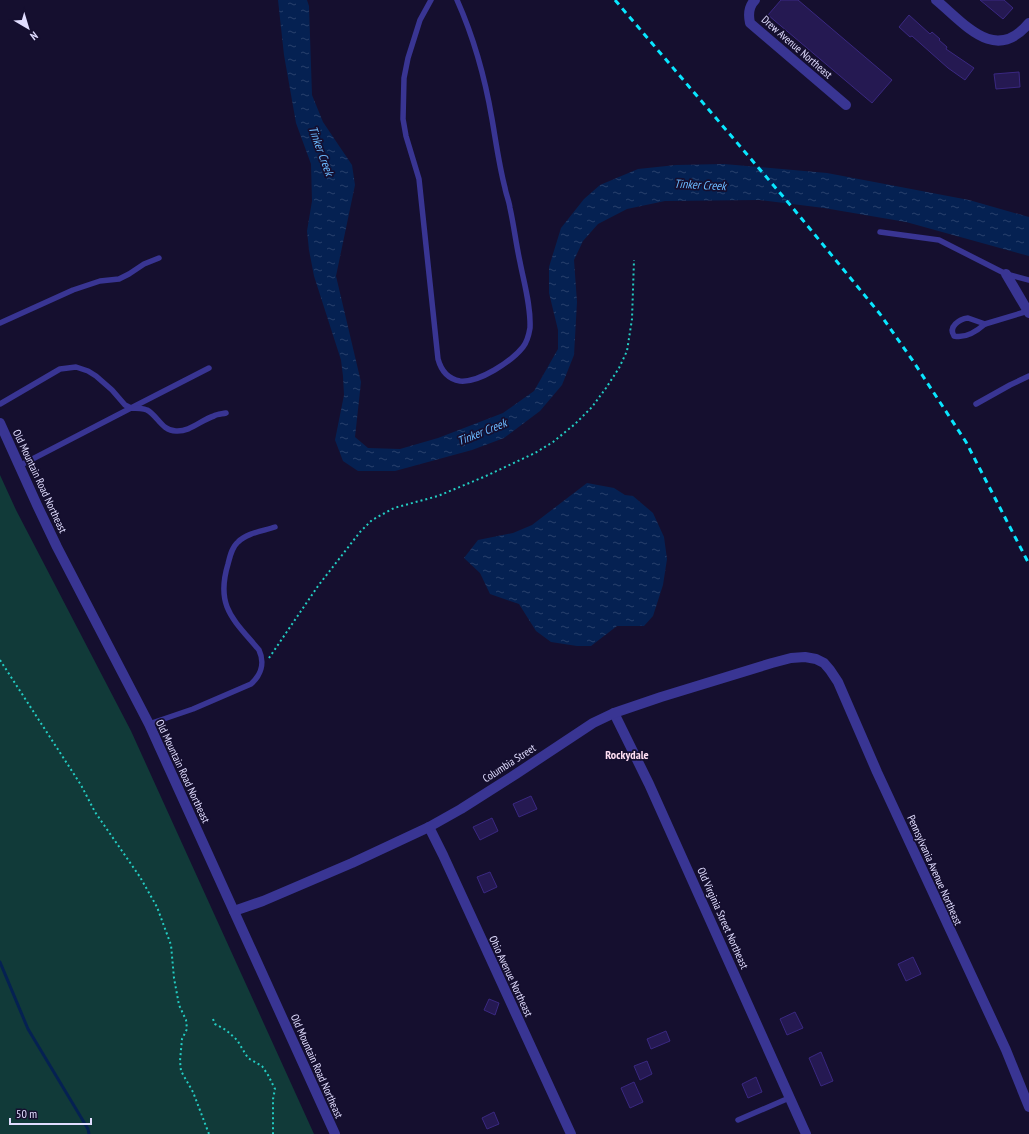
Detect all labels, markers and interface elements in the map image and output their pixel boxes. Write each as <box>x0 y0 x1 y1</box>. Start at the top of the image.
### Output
north arrow <box>8 8 48 48</box>
street label: Drew Avenue Northeast <box>759 12 835 82</box>
text: N <box>27 29 41 43</box>
water label: Tinker Creek <box>306 124 338 179</box>
water label: Tinker Creek <box>674 176 728 193</box>
water label: Tinker Creek <box>455 414 510 448</box>
street label: Old Mountain Road Northeast <box>10 427 70 535</box>
street label: Old Mountain Road Northeast <box>153 717 213 825</box>
street label: Columbia Street <box>480 741 538 785</box>
district label: Rockydale <box>605 747 649 762</box>
street label: Pennsylvania Avenue Northeast <box>904 813 966 927</box>
street label: Old Virginia Street Northeast <box>694 865 752 971</box>
street label: Ohio Avenue Northeast <box>486 933 536 1019</box>
street label: Old Mountain Road Northeast <box>288 1012 346 1120</box>
scale bar <box>10 1100 91 1126</box>
text: 50 m <box>16 1106 37 1121</box>

